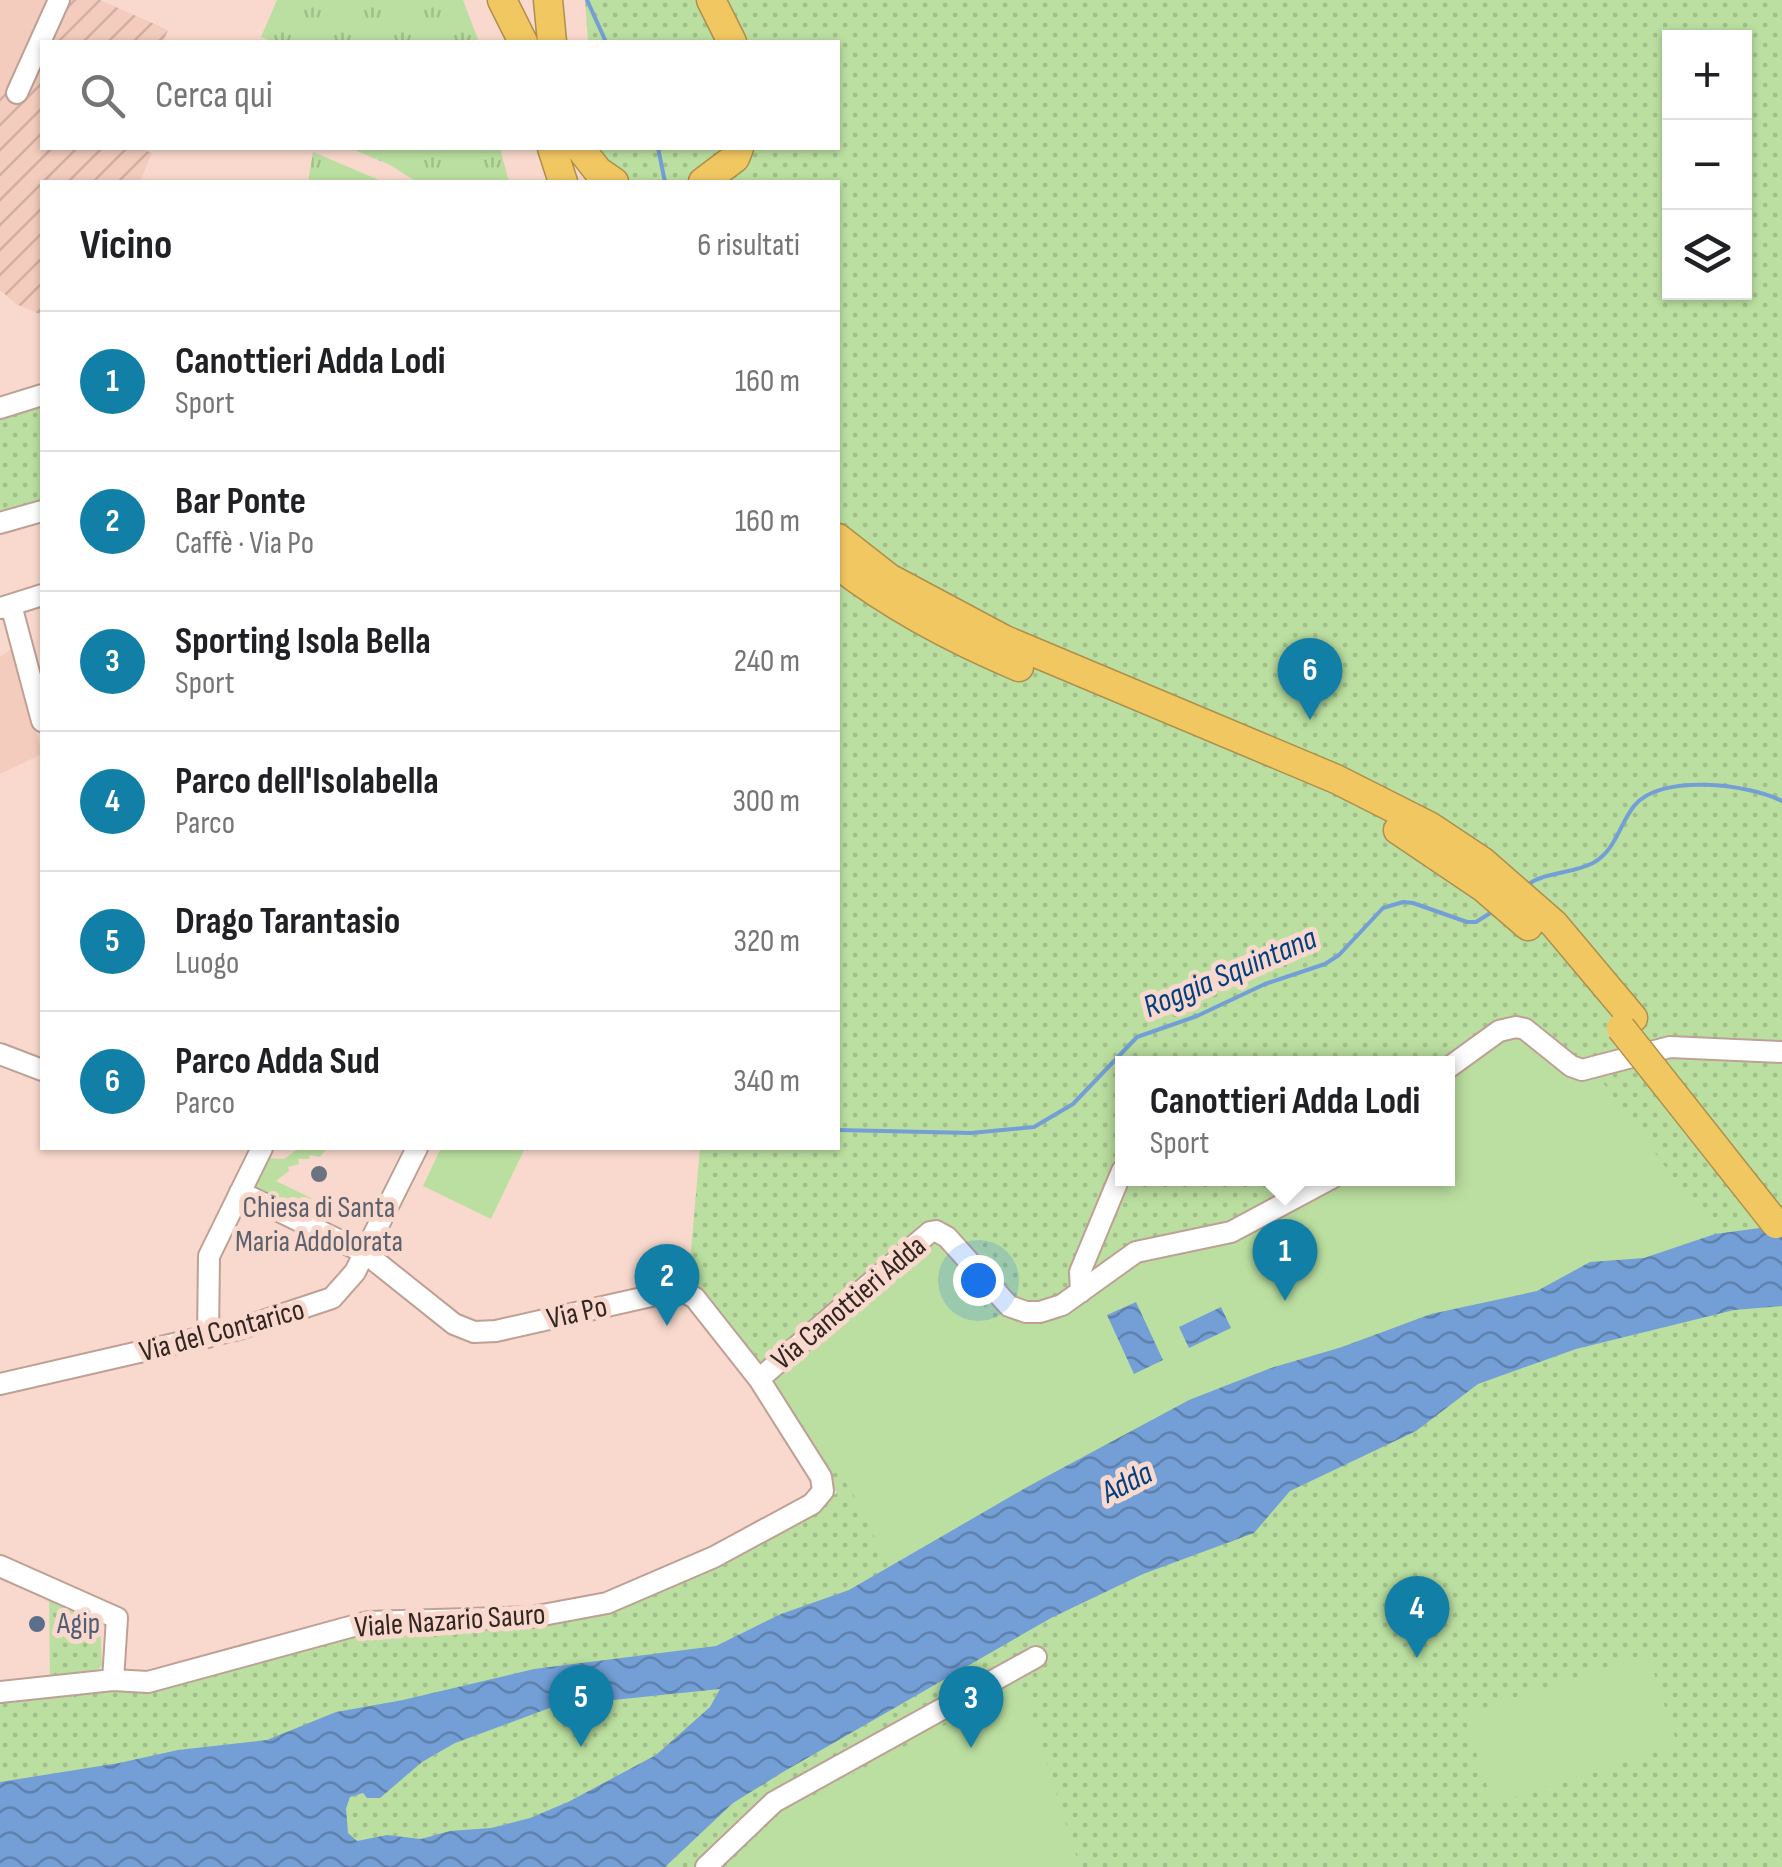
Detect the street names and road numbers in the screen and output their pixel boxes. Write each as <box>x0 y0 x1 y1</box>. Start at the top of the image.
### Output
street label: Via Canottieri Adda <box>765 1228 933 1378</box>
street label: Via Po <box>543 1289 611 1337</box>
street label: Via del Contarico <box>136 1292 308 1370</box>
street label: Viale Nazario Sauro <box>353 1596 547 1646</box>

